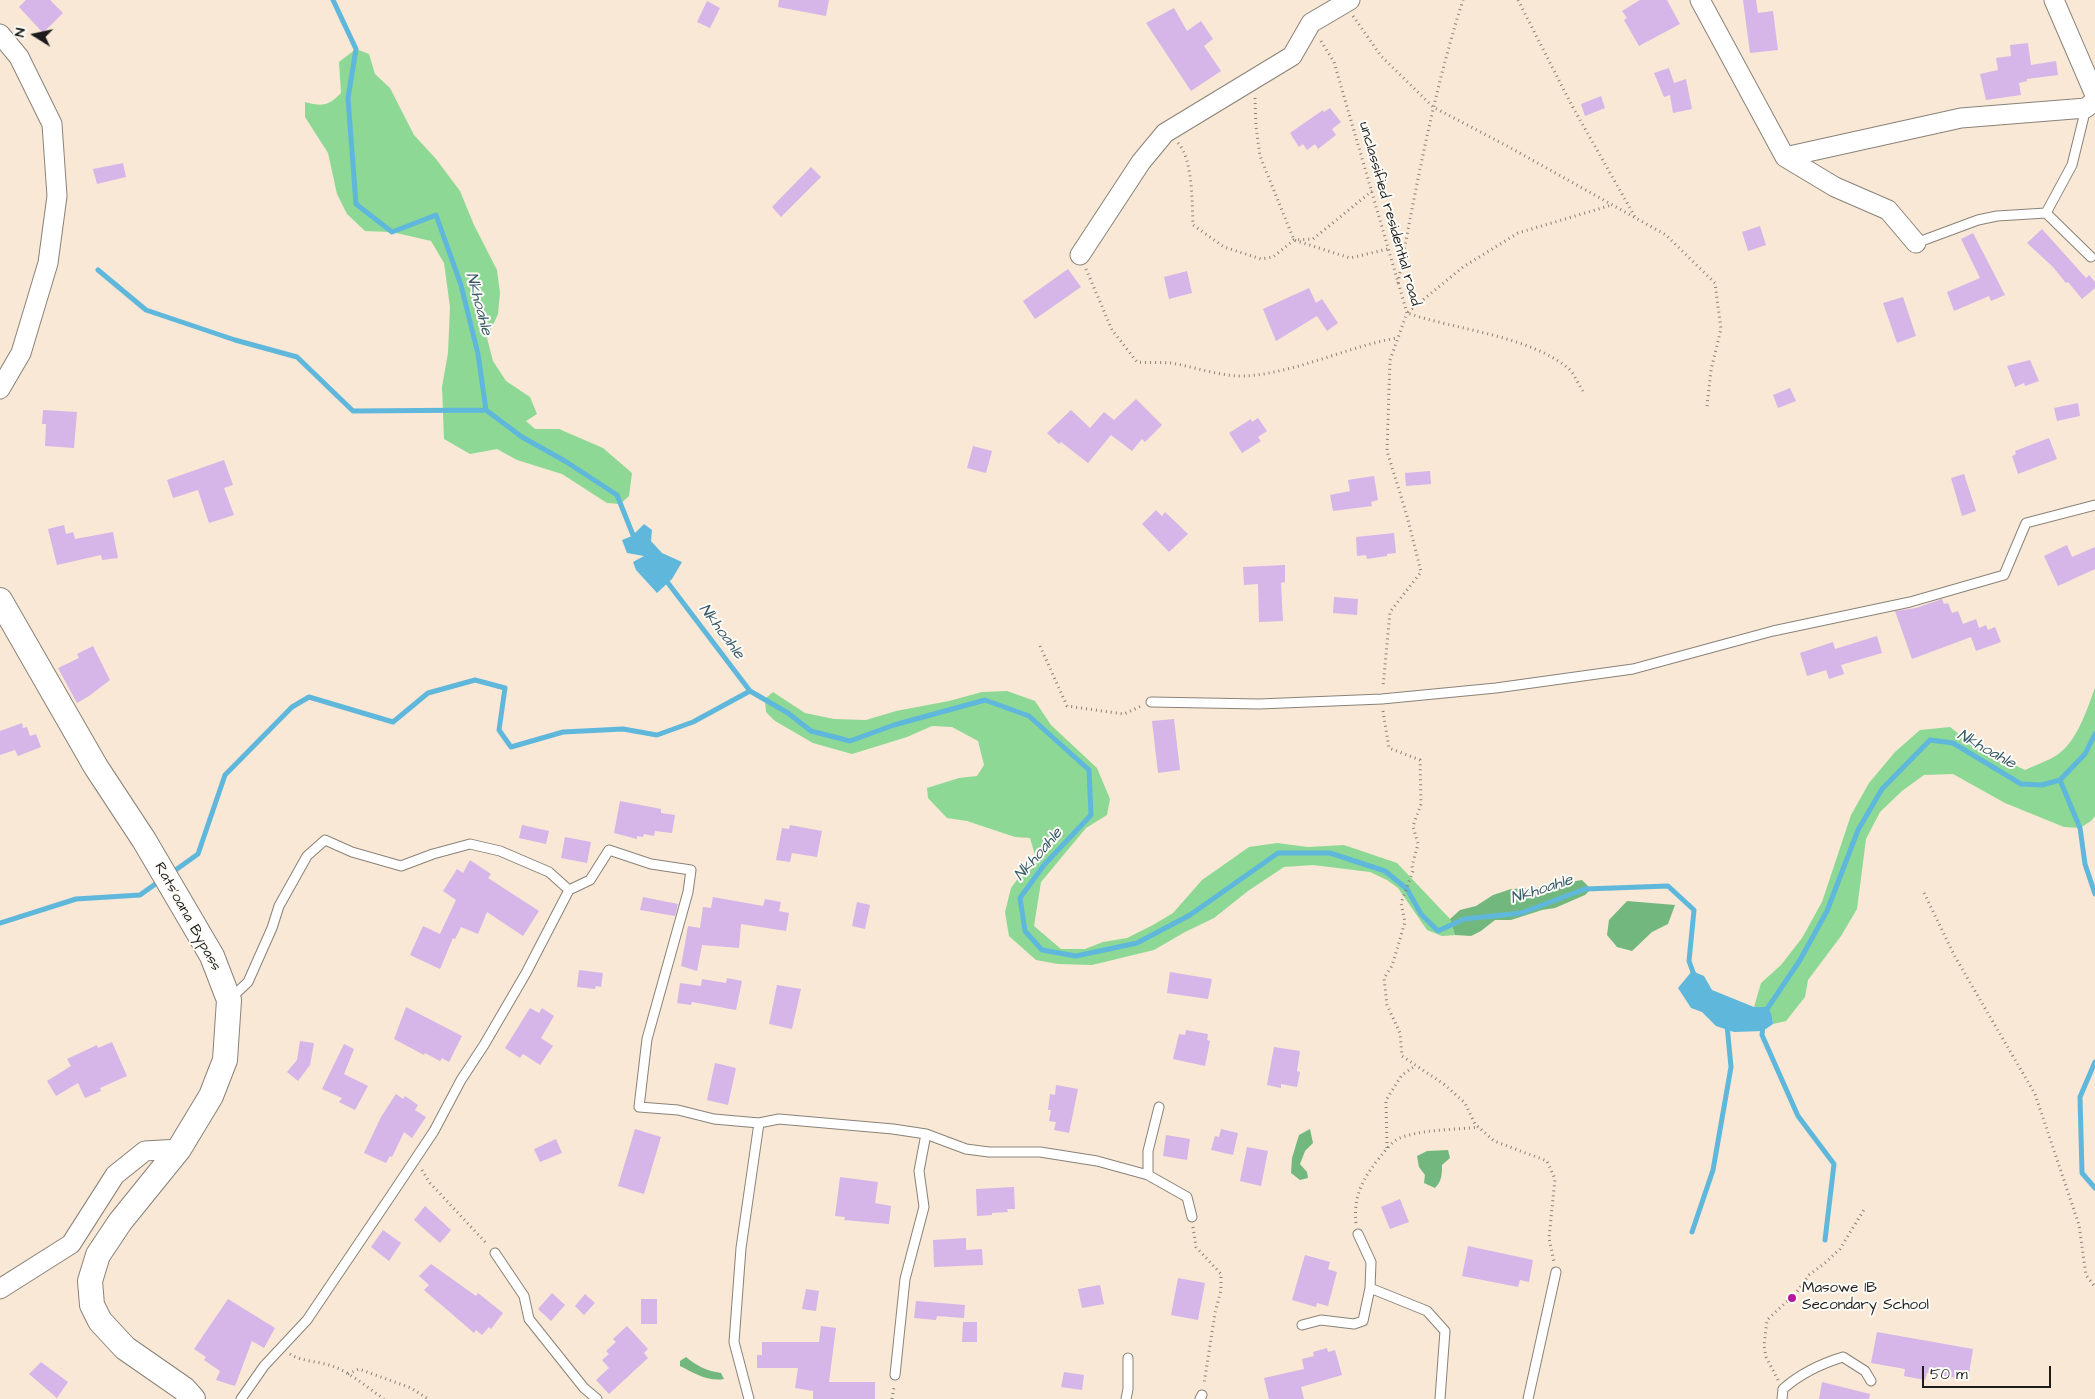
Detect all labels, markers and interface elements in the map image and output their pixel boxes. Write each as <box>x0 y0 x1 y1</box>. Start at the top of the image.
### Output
north arrow <box>10 10 60 60</box>
text: N <box>10 26 31 38</box>
street label: unclassified residential road <box>1354 120 1424 308</box>
water label: Nkhoahle <box>460 271 496 337</box>
water label: Nkhoahle <box>694 601 748 663</box>
water label: Nkhoahle <box>1953 726 2019 774</box>
water label: Nkhoahle <box>1011 825 1067 885</box>
street label: Rats'oana Bypass <box>150 860 224 974</box>
water label: Nkhoahle <box>1509 871 1575 909</box>
place label: Masowe 1B Secondary School <box>1802 1280 1929 1315</box>
marker: Masowe 1B Secondary School <box>1786 1292 1798 1304</box>
scale bar <box>1925 1356 2054 1388</box>
text: 50 m <box>1930 1364 1968 1385</box>

